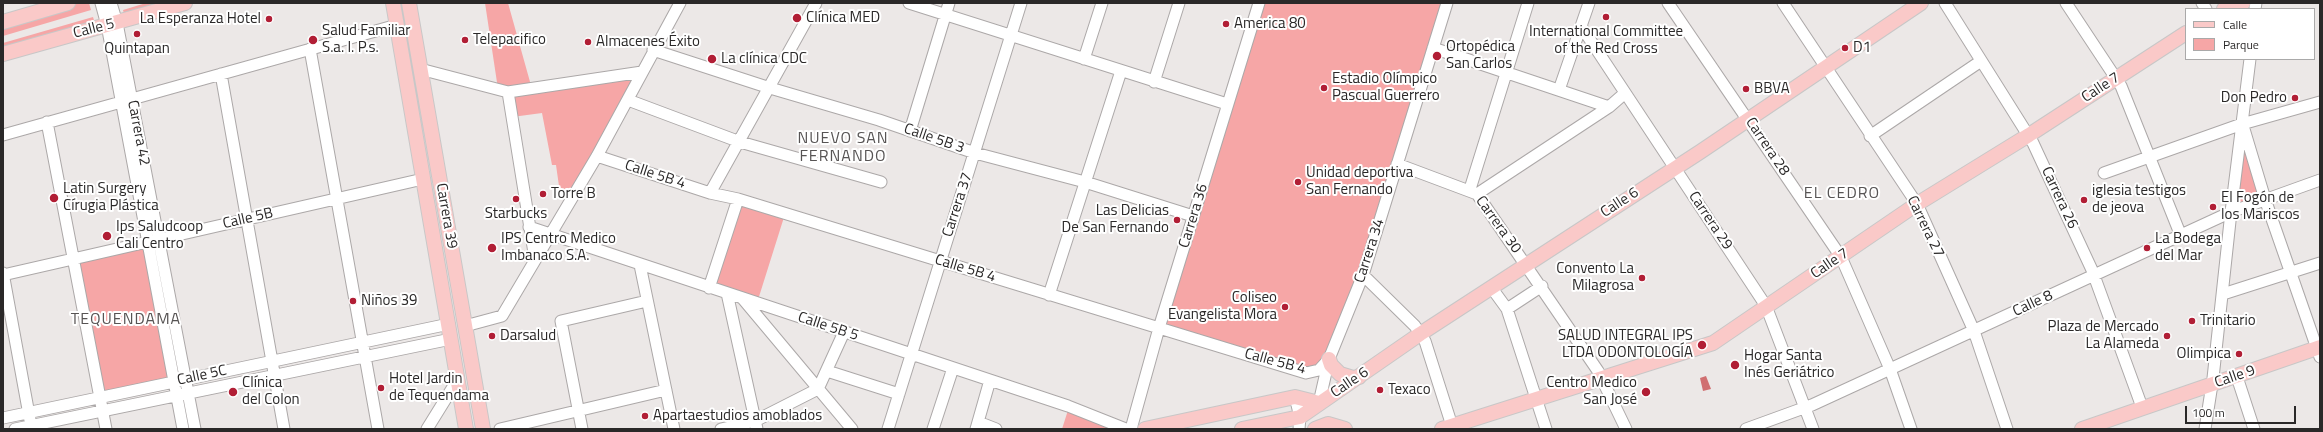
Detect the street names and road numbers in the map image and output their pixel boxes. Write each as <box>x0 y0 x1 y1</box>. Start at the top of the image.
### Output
street label: Calle 5 <box>72 15 116 43</box>
street label: Calle 7 <box>2079 69 2123 107</box>
street label: Carrera 42 <box>123 99 153 167</box>
street label: Carrera 28 <box>1741 114 1793 180</box>
street label: Calle 5B 3 <box>901 120 967 158</box>
street label: Calle 5B 4 <box>622 157 688 193</box>
street label: Carrera 26 <box>2037 164 2081 232</box>
street label: Carrera 37 <box>939 171 977 239</box>
street label: Carrera 39 <box>431 182 461 250</box>
street label: Carrera 36 <box>1176 182 1212 250</box>
street label: Calle 6 <box>1598 184 1642 222</box>
street label: Carrera 29 <box>1684 188 1736 254</box>
street label: Carrera 30 <box>1471 193 1525 257</box>
street label: Carrera 27 <box>1902 193 1948 261</box>
street label: Calle 5B <box>221 204 275 234</box>
street label: Carrera 34 <box>1351 217 1389 285</box>
street label: Calle 7 <box>1808 245 1852 283</box>
street label: Calle 5B 4 <box>932 251 998 287</box>
street label: Calle 8 <box>2010 287 2056 321</box>
street label: Calle 5B 5 <box>795 309 861 345</box>
street label: Calle 5B 4 <box>1242 345 1308 379</box>
street label: Calle 5C <box>176 362 228 390</box>
street label: Calle 9 <box>2212 362 2258 392</box>
street label: Calle 6 <box>1328 364 1372 402</box>

